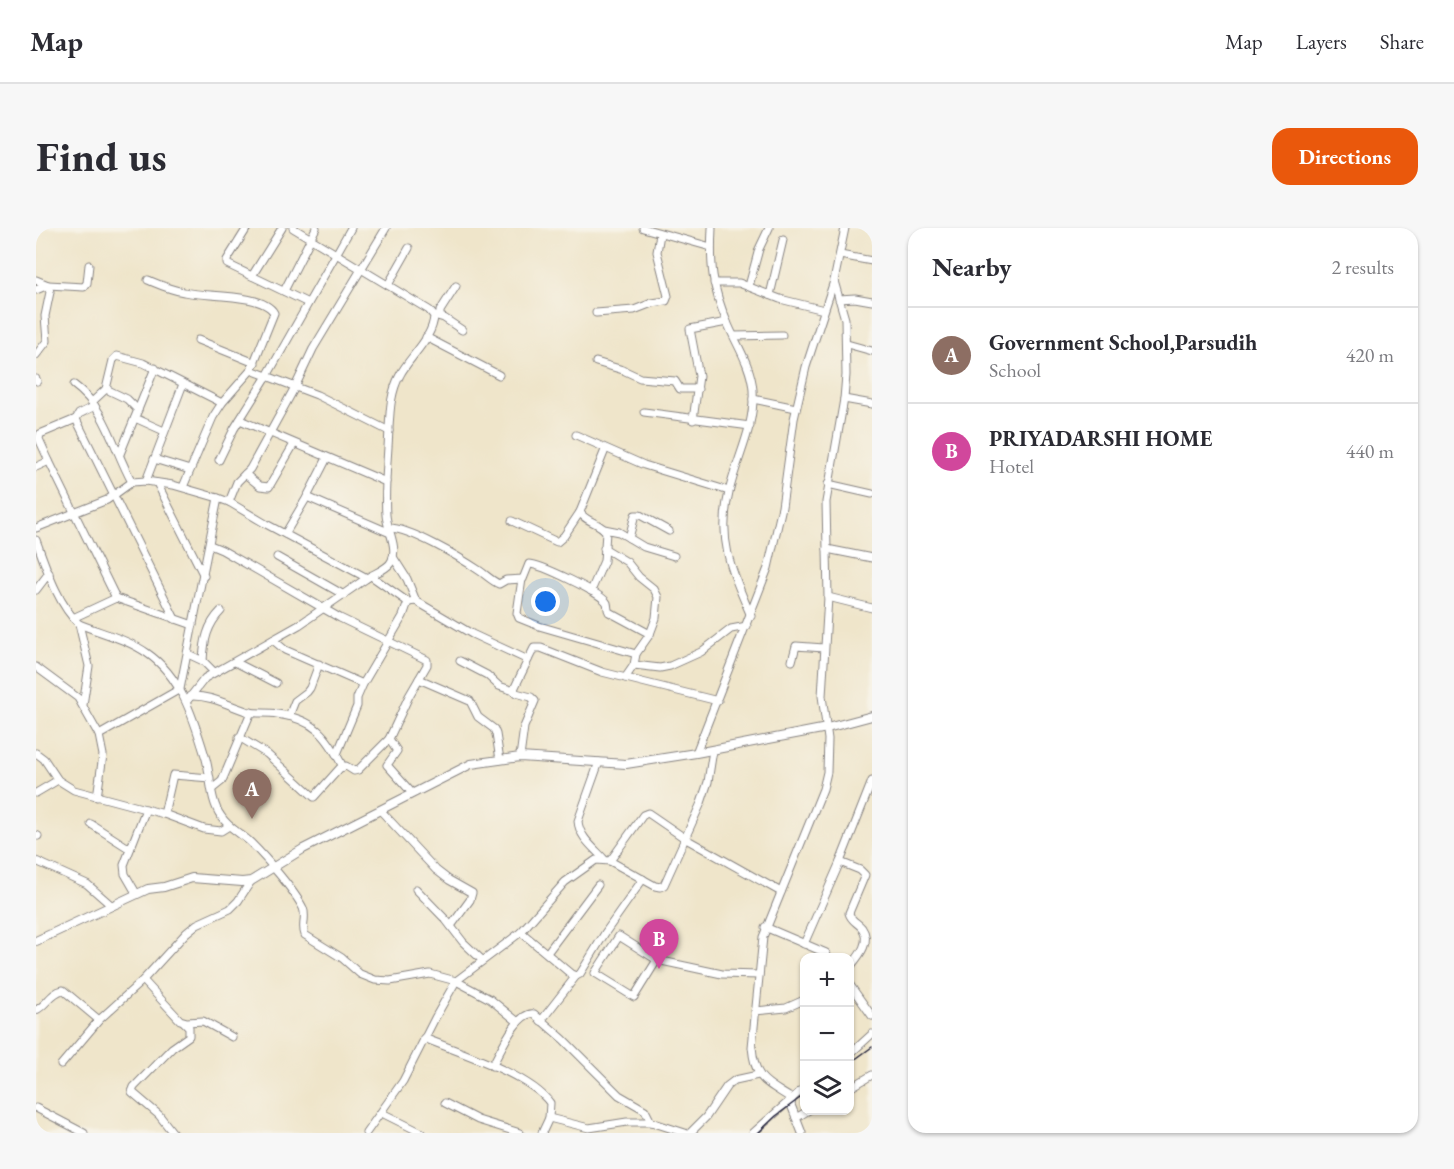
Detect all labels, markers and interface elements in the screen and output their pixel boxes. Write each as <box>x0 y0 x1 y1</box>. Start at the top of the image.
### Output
text: Map <box>30 23 83 59</box>
text: Map <box>1225 28 1263 55</box>
text: Layers <box>1296 28 1347 55</box>
text: Share <box>1380 28 1424 55</box>
button: Directions <box>1272 128 1418 185</box>
text: Find us <box>36 129 167 184</box>
text: Nearby <box>932 250 1012 284</box>
text: 2 results <box>1331 254 1394 280</box>
text: Government School,Parsudih <box>989 328 1257 357</box>
text: A <box>944 342 959 368</box>
text: 420 m <box>1346 342 1394 368</box>
text: School <box>989 357 1041 383</box>
text: PRIYADARSHI HOME <box>989 424 1212 453</box>
text: B <box>945 438 958 464</box>
text: 440 m <box>1346 438 1394 464</box>
text: Hotel <box>989 453 1034 479</box>
your location <box>531 587 560 616</box>
pin: A <box>232 770 272 819</box>
pin: B <box>640 920 678 969</box>
map controls <box>800 953 854 1115</box>
button: + <box>800 953 854 1007</box>
button: − <box>800 1007 854 1061</box>
button: layers <box>800 1061 854 1115</box>

